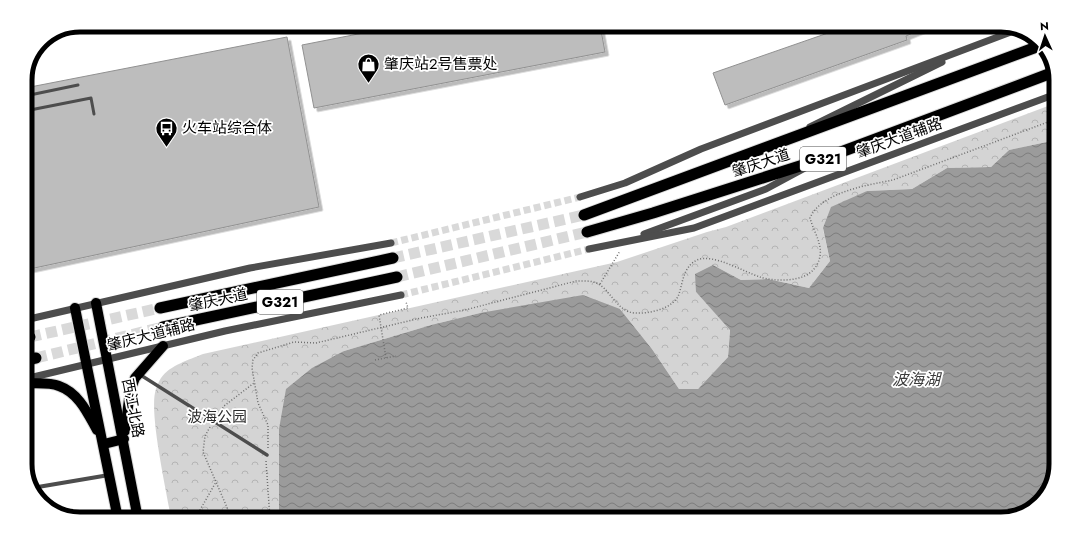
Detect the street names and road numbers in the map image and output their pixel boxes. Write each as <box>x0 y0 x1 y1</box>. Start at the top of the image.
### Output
street label: 肇庆大道辅路 <box>853 112 945 164</box>
street label: 肇庆大道 <box>729 143 793 183</box>
road number: G321 <box>800 147 846 171</box>
street label: 肇庆大道 <box>186 283 250 317</box>
road number: G321 <box>257 290 303 314</box>
street label: 肇庆大道辅路 <box>105 313 197 357</box>
street label: 西江北路 <box>116 376 150 440</box>

